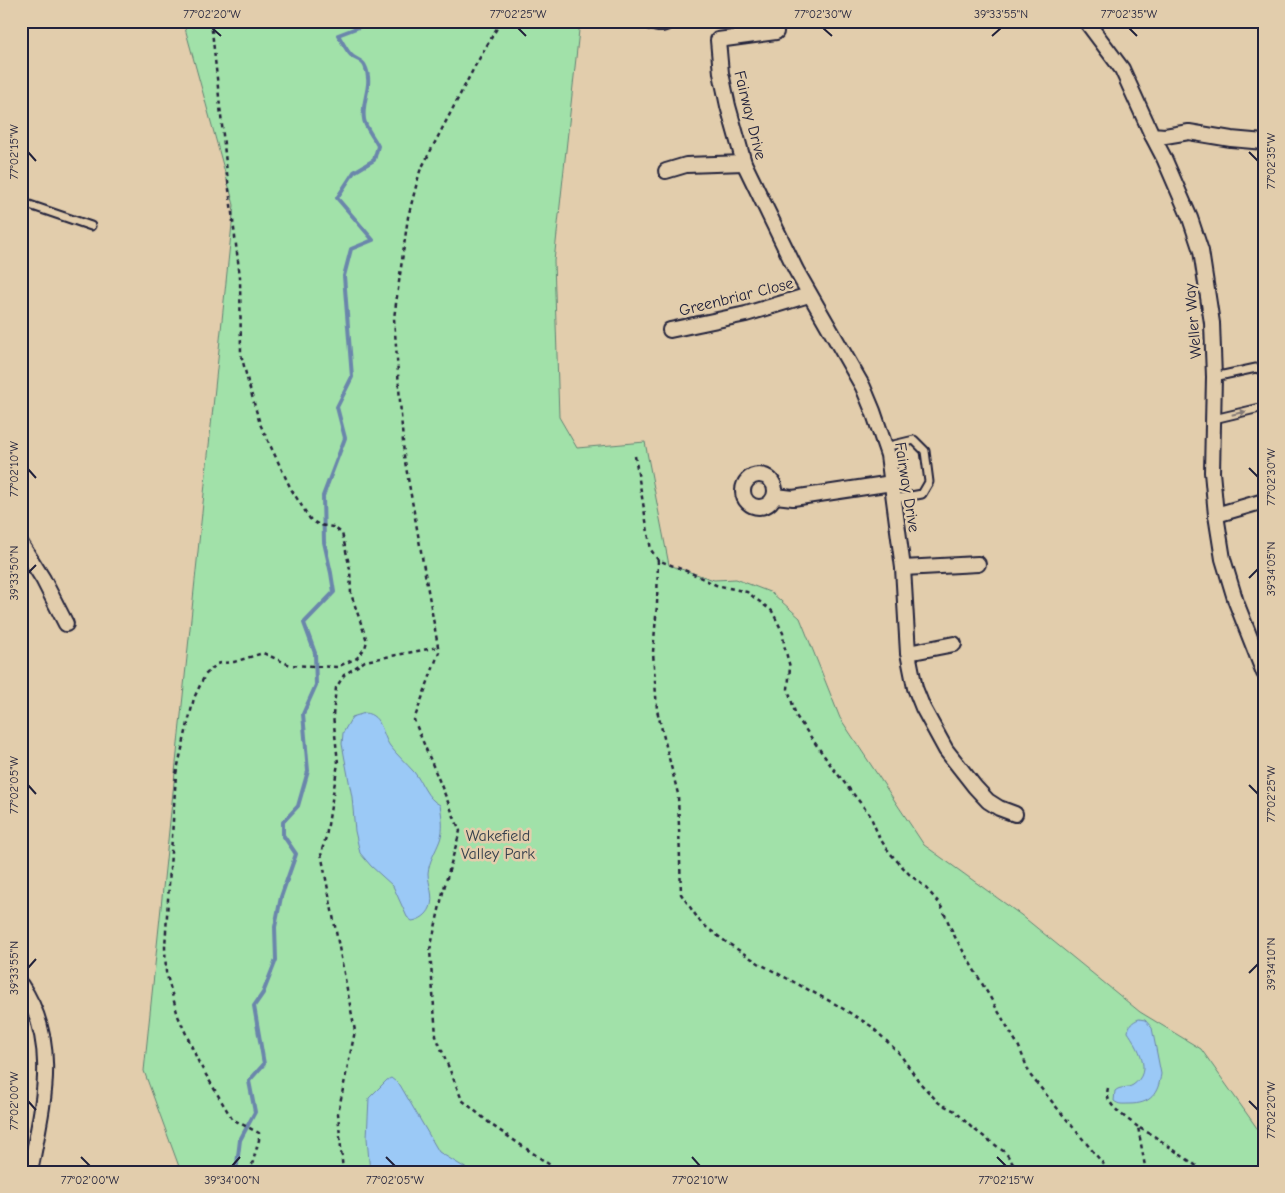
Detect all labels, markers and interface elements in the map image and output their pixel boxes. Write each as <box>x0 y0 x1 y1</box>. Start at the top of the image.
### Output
text: 77°02'20"W <box>183 7 241 21</box>
text: 77°02'25"W <box>490 7 547 21</box>
text: 77°02'30"W <box>794 7 852 21</box>
text: 39°33'55"N <box>974 7 1028 21</box>
text: 77°02'35"W <box>1101 7 1158 21</box>
street label: Fairway Drive <box>730 69 770 162</box>
text: 77°02'15"W <box>7 124 21 180</box>
text: 77°02'35"W <box>1264 132 1278 189</box>
street label: Greenbriar Close <box>677 274 795 320</box>
street label: Weller Way <box>1181 282 1205 359</box>
one-way arrow <box>1231 409 1246 417</box>
text: 77°02'10"W <box>7 440 21 497</box>
street label: Fairway Drive <box>891 441 923 534</box>
text: 77°02'30"W <box>1264 448 1278 506</box>
text: 39°34'05"N <box>1264 542 1278 596</box>
text: 39°33'50"N <box>7 546 21 600</box>
text: 77°02'05"W <box>7 756 21 814</box>
text: 77°02'25"W <box>1264 765 1278 822</box>
park label: Wakefield Valley Park <box>461 827 535 863</box>
text: 39°34'10"N <box>1264 938 1278 990</box>
text: 39°33'55"N <box>7 941 21 995</box>
text: 77°02'00"W <box>7 1071 21 1130</box>
text: 77°02'20"W <box>1264 1081 1278 1139</box>
text: 77°02'00"W <box>61 1173 120 1187</box>
text: 39°34'00"N <box>204 1173 260 1187</box>
text: 77°02'05"W <box>366 1173 424 1187</box>
text: 77°02'10"W <box>672 1173 729 1187</box>
text: 77°02'15"W <box>978 1173 1034 1187</box>

